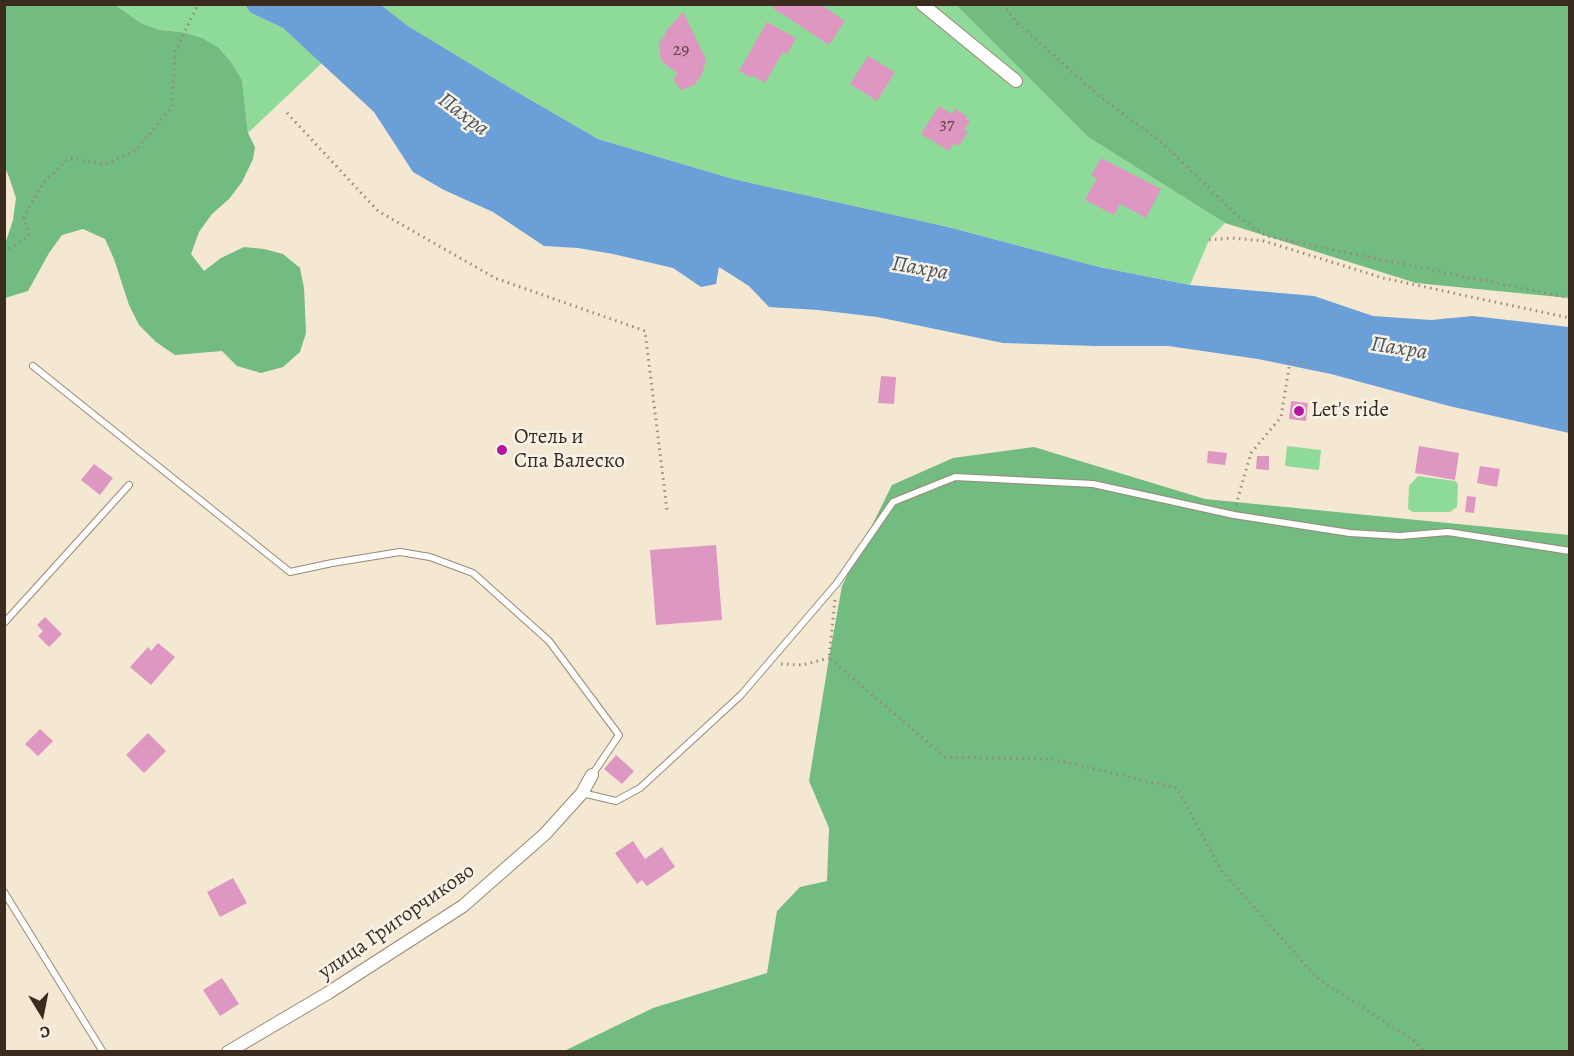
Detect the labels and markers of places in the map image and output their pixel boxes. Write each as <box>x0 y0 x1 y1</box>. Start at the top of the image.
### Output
place label: Let's ride <box>1311 398 1389 424</box>
marker: Let's ride <box>1292 404 1306 418</box>
place label: Отель и Спа Валеско <box>514 425 625 475</box>
marker: Отель и Спа Валеско <box>495 443 509 457</box>

